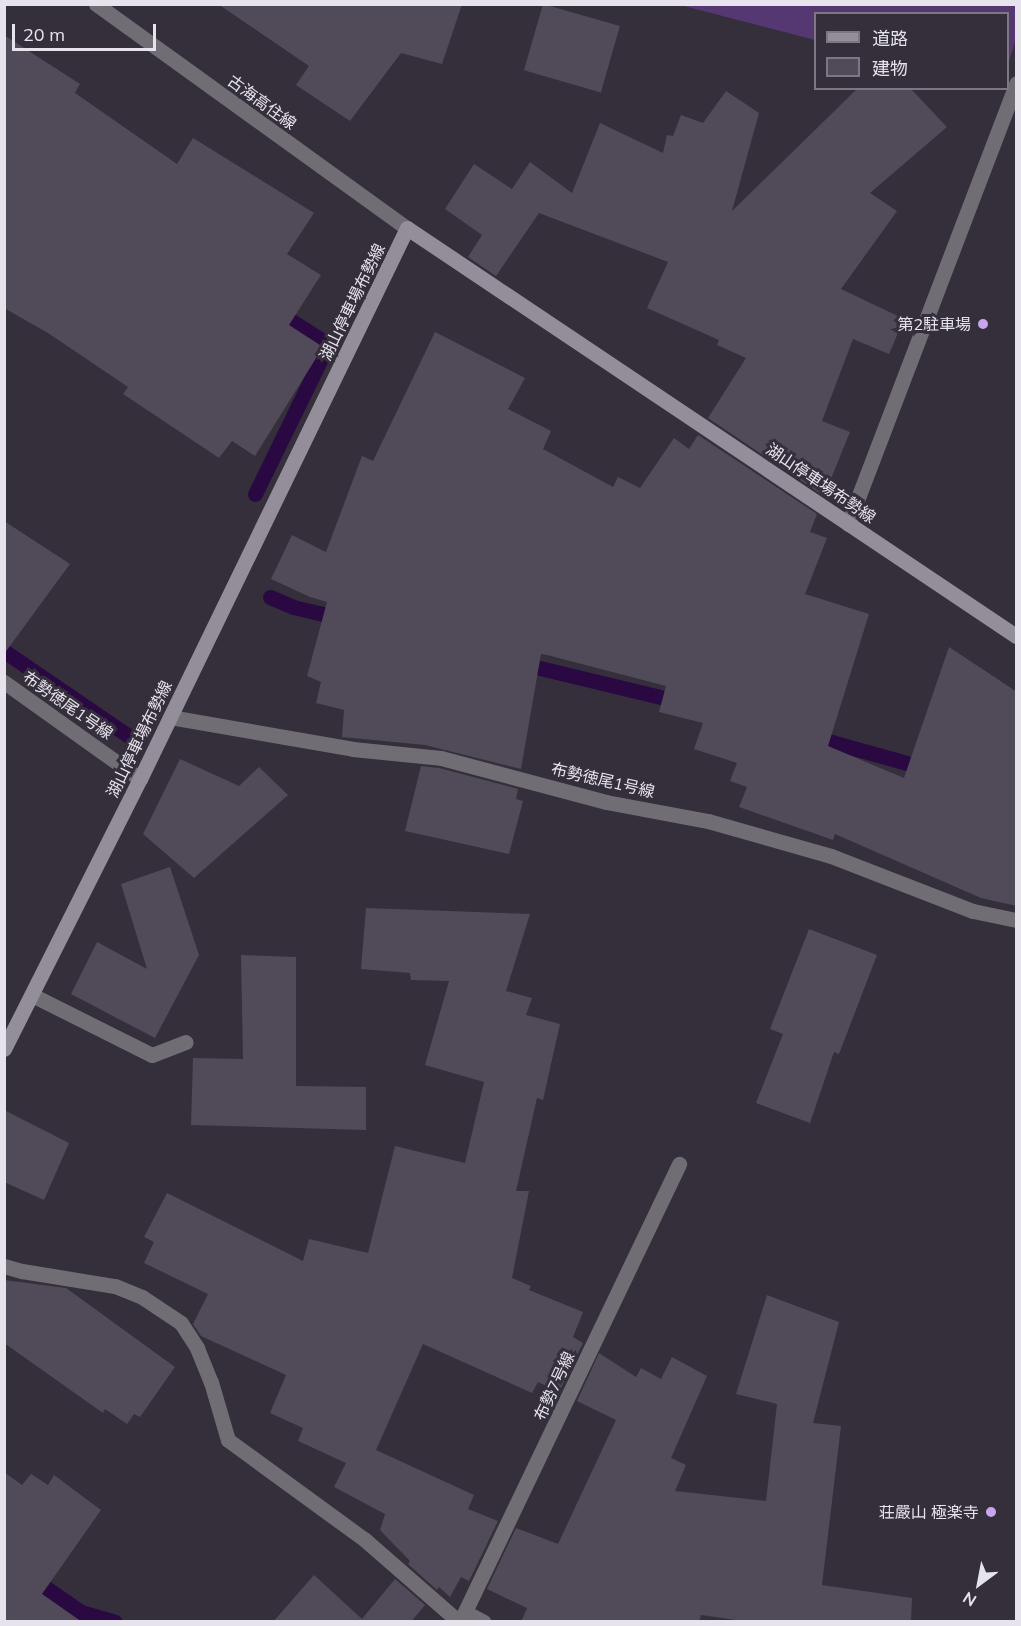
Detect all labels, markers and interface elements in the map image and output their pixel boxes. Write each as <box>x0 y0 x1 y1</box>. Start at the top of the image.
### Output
scale bar <box>15 12 159 50</box>
legend <box>814 12 1009 90</box>
text: 20 m <box>23 23 65 46</box>
text: 道路 <box>872 27 908 50</box>
text: 建物 <box>872 57 908 80</box>
street label: 古海高住線 <box>224 71 300 133</box>
street label: 湖山停車場布勢線 <box>315 240 389 364</box>
place label: 第2駐車場 <box>897 314 971 334</box>
marker: 第2駐車場 <box>976 317 990 331</box>
street label: 湖山停車場布勢線 <box>763 439 879 527</box>
street label: 布勢徳尾1号線 <box>19 667 117 743</box>
street label: 湖山停車場布勢線 <box>102 677 176 801</box>
street label: 布勢徳尾1号線 <box>549 759 657 801</box>
street label: 布勢7号線 <box>530 1349 578 1423</box>
place label: 荘嚴山 極楽寺 <box>879 1502 979 1522</box>
marker: 荘嚴山 極楽寺 <box>984 1505 998 1519</box>
north arrow <box>949 1554 1009 1614</box>
text: N <box>959 1588 980 1611</box>

